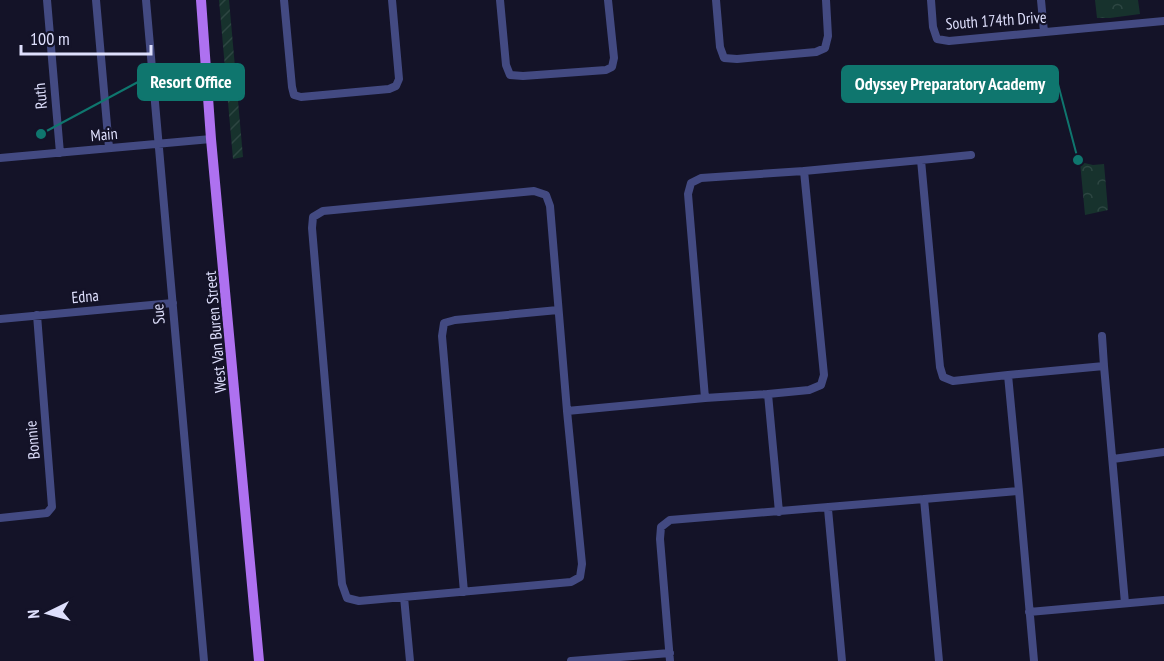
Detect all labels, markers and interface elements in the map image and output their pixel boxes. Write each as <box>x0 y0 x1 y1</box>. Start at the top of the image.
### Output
street label: South 174th Drive <box>945 7 1047 33</box>
scale bar <box>21 18 152 56</box>
text: 100 m <box>30 27 70 50</box>
callout: Resort Office <box>138 64 244 100</box>
callout: Odyssey Preparatory Academy <box>842 66 1058 102</box>
text: Resort Office <box>150 70 232 93</box>
text: Odyssey Preparatory Academy <box>855 72 1046 95</box>
street label: Ruth <box>29 82 51 110</box>
street label: Main <box>90 123 118 145</box>
street label: West Van Buren Street <box>200 270 230 394</box>
street label: Edna <box>71 285 99 307</box>
street label: Sue <box>147 303 169 325</box>
street label: Bonnie <box>20 420 44 460</box>
north arrow <box>18 583 78 643</box>
text: N <box>23 609 43 619</box>

